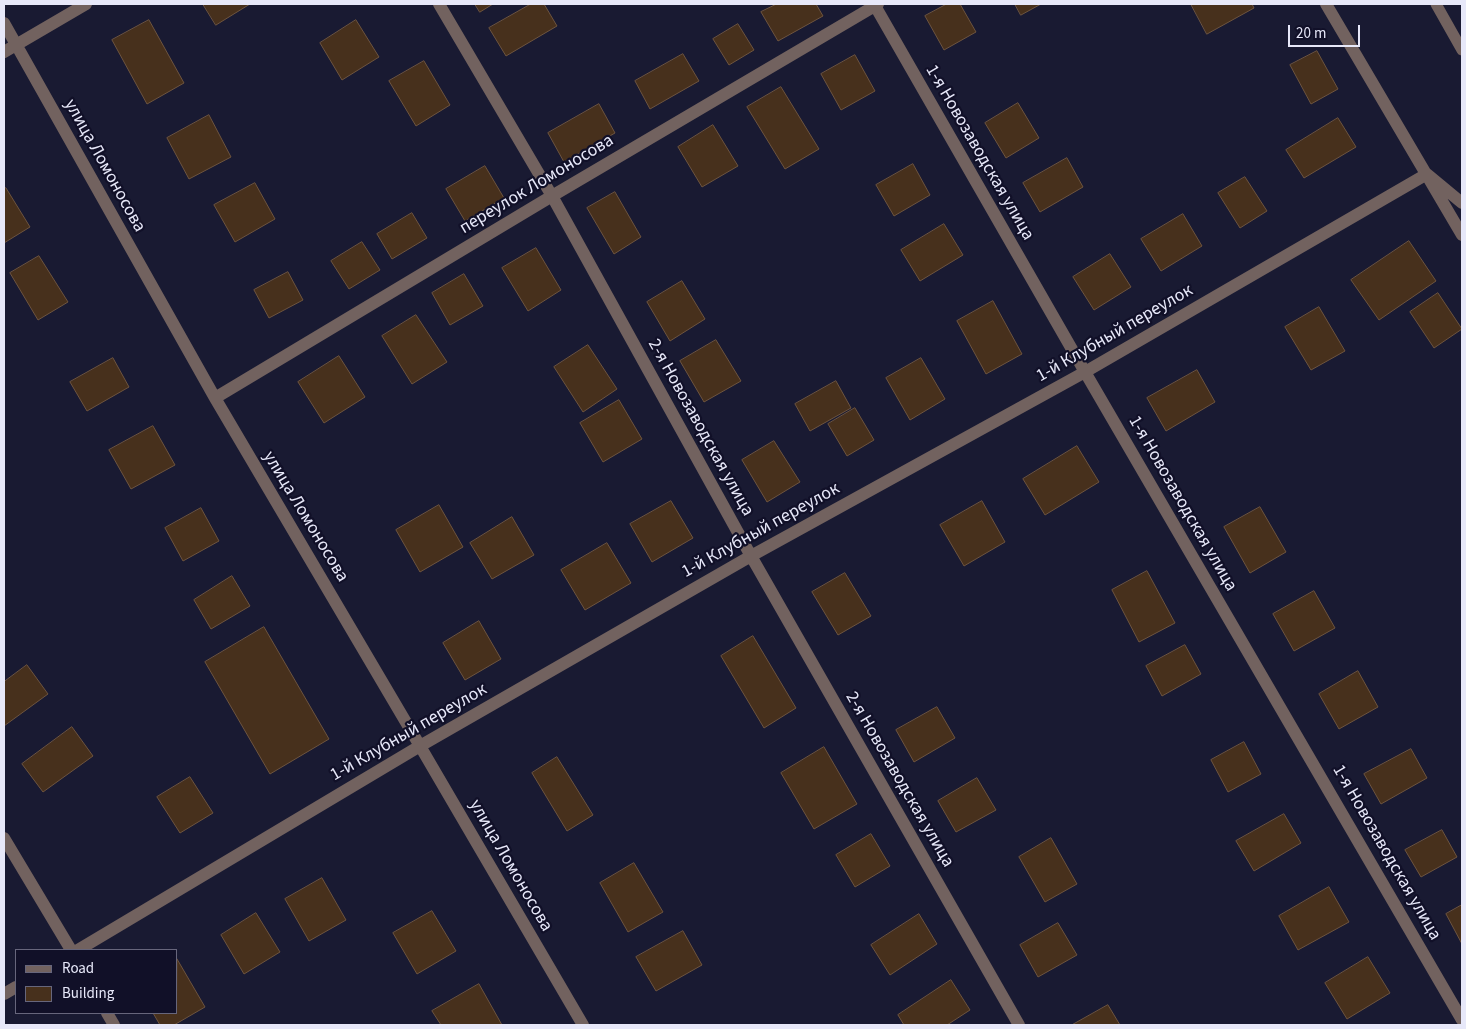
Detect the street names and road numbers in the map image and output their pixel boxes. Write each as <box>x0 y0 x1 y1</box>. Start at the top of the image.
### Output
street label: 1-я Новозаводская улица <box>920 61 1038 245</box>
street label: улица Ломоносова <box>59 96 149 236</box>
street label: переулок Ломоносова <box>456 130 618 240</box>
street label: 1-й Клубный переулок <box>1033 280 1197 388</box>
street label: 2-я Новозаводская улица <box>642 336 758 520</box>
street label: 1-я Новозаводская улица <box>1123 412 1241 596</box>
street label: улица Ломоносова <box>257 448 353 586</box>
street label: 1-й Клубный переулок <box>678 479 844 583</box>
street label: 1-й Клубный переулок <box>327 679 491 787</box>
street label: 2-я Новозаводская улица <box>840 688 958 872</box>
street label: 1-я Новозаводская улица <box>1327 761 1445 945</box>
street label: улица Ломоносова <box>463 796 557 936</box>

